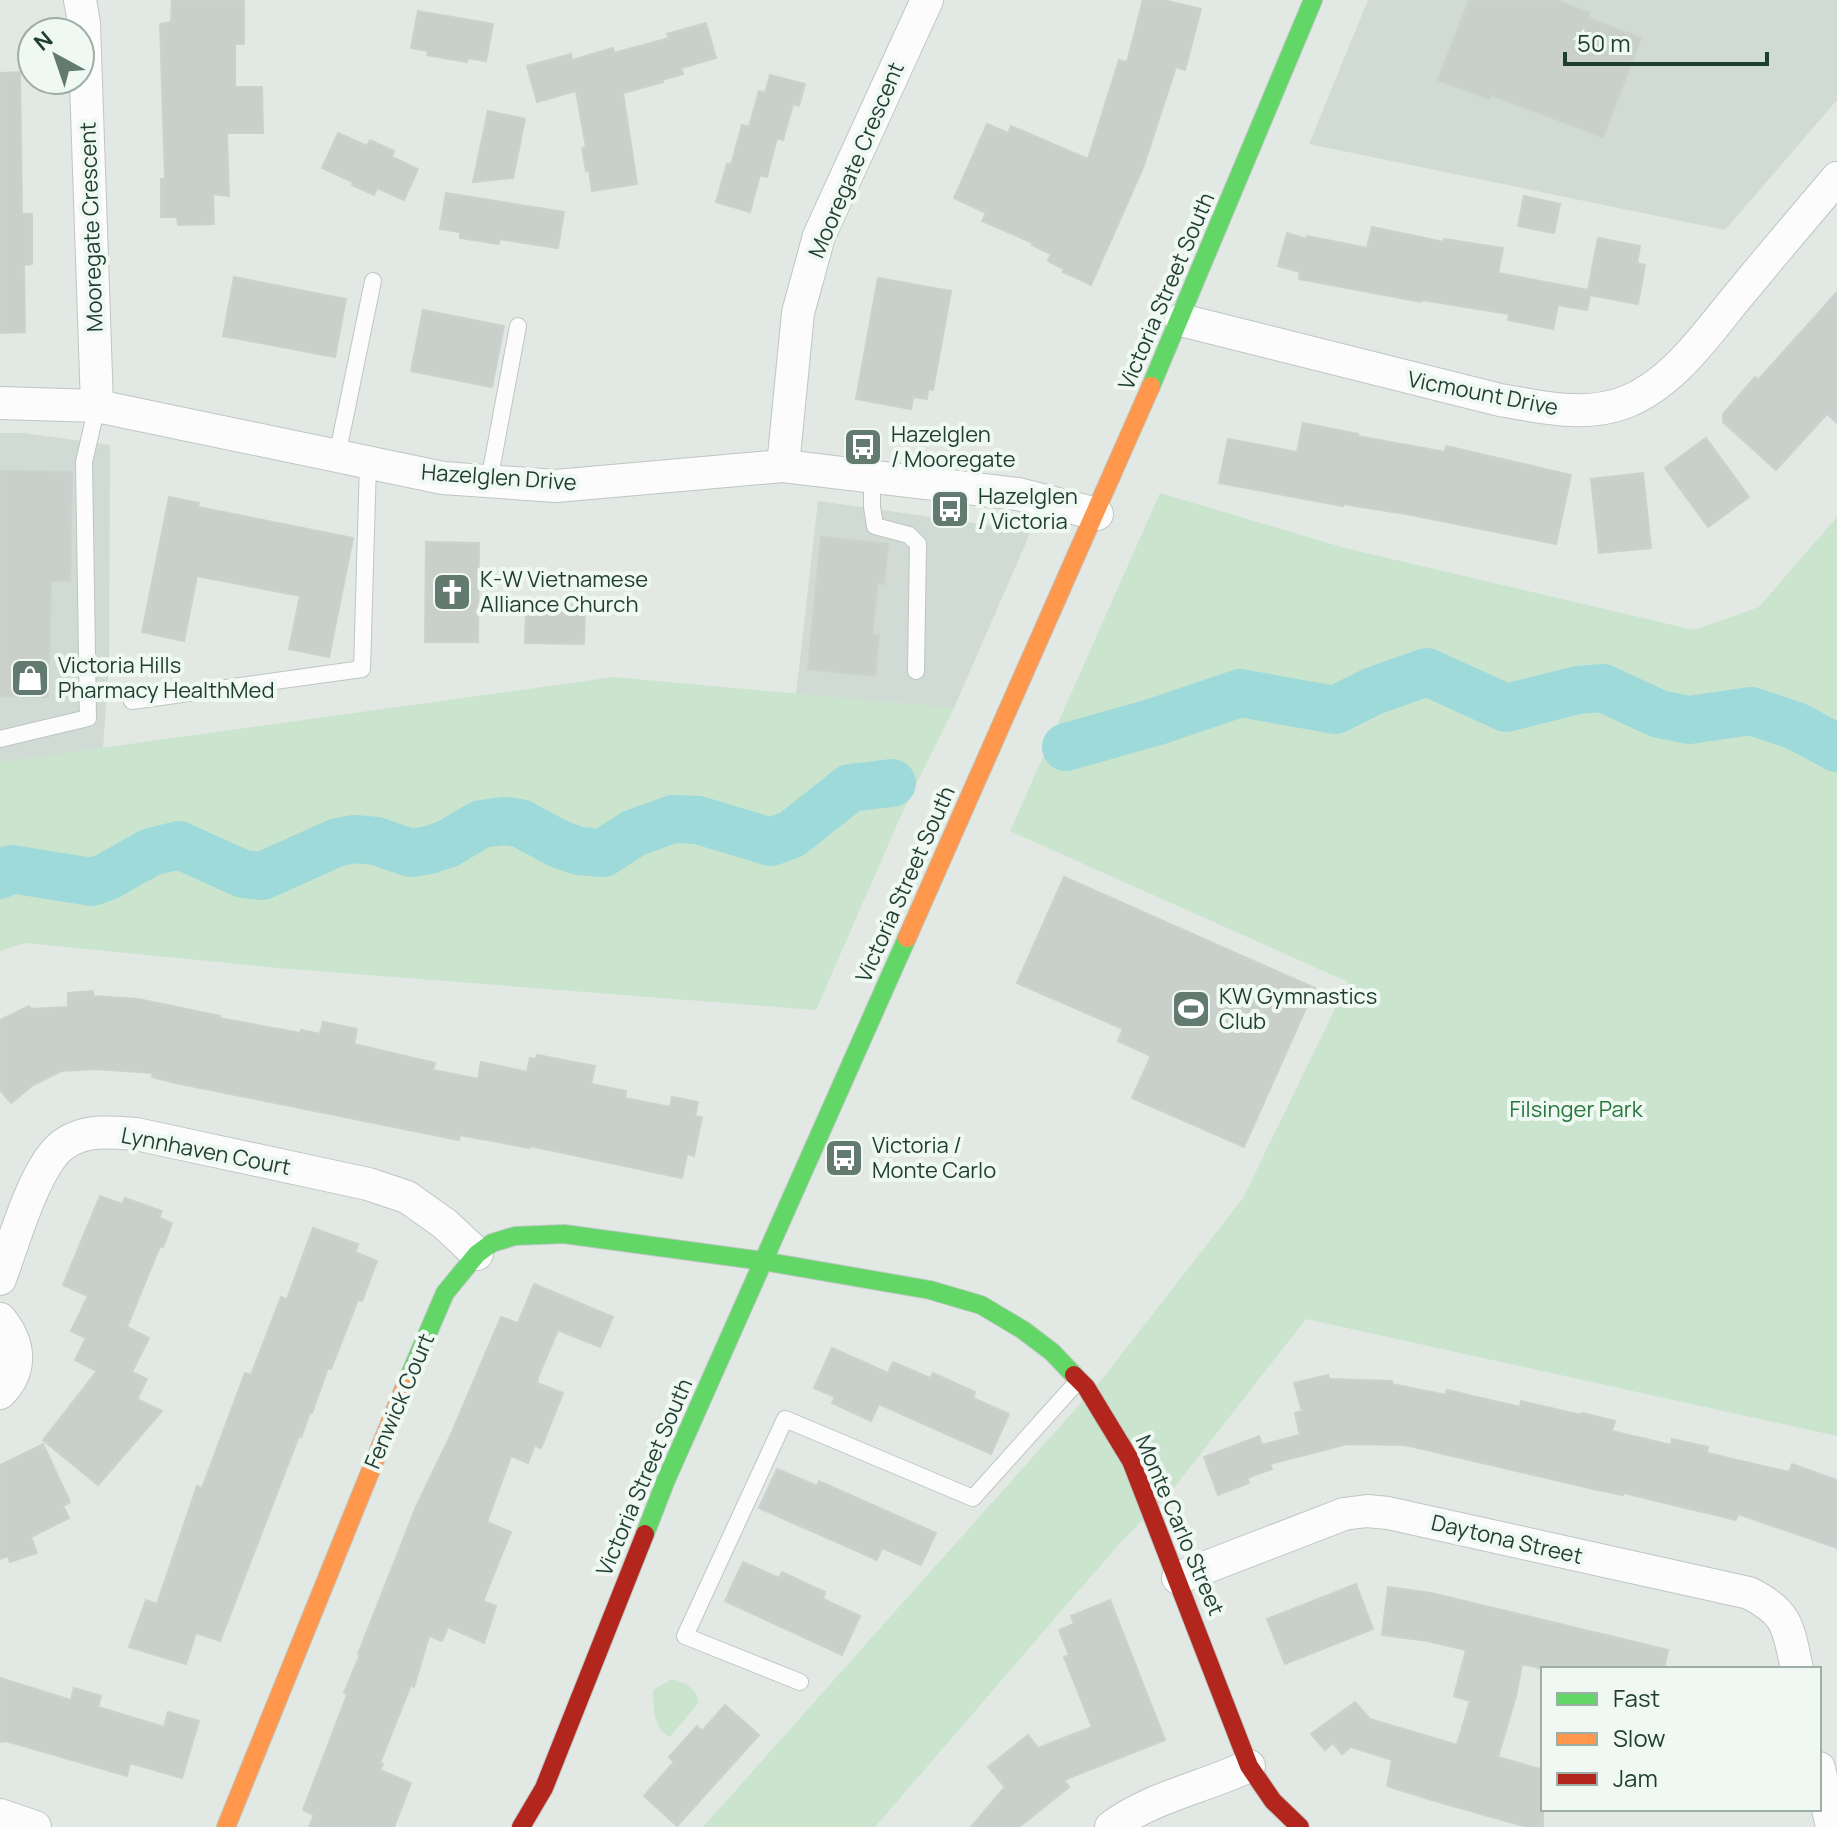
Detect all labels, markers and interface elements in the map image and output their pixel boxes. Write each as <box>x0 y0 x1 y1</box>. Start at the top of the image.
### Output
north arrow <box>16 16 96 96</box>
scale bar <box>1565 16 1767 66</box>
text: N <box>27 24 59 57</box>
text: 50 m <box>1577 26 1631 59</box>
street label: Mooregate Crescent <box>801 57 911 263</box>
street label: Mooregate Crescent <box>72 121 110 332</box>
street label: Victoria Street South <box>1111 188 1221 394</box>
street label: Vicmount Drive <box>1405 364 1561 422</box>
place label: Hazelglen / Mooregate <box>891 419 1016 474</box>
bus stop icon: Hazelglen / Mooregate <box>842 426 884 468</box>
street label: Hazelglen Drive <box>420 457 578 497</box>
place label: Hazelglen / Victoria <box>978 481 1078 536</box>
bus stop icon: Hazelglen / Victoria <box>929 488 971 530</box>
place label: K-W Vietnamese Alliance Church <box>480 564 648 619</box>
church icon: K-W Vietnamese Alliance Church <box>431 571 473 613</box>
place label: Victoria Hills Pharmacy HealthMed <box>58 650 274 705</box>
shop icon: Victoria Hills Pharmacy HealthMed <box>9 657 51 699</box>
street label: Victoria Street South <box>848 781 962 987</box>
place label: KW Gymnastics Club <box>1219 981 1377 1036</box>
sports icon: KW Gymnastics Club <box>1170 988 1212 1030</box>
park label: Filsinger Park <box>1509 1094 1644 1124</box>
street label: Lynnhaven Court <box>119 1120 293 1182</box>
place label: Victoria / Monte Carlo <box>872 1130 996 1185</box>
bus stop icon: Victoria / Monte Carlo <box>823 1137 865 1179</box>
street label: Fenwick Court <box>357 1328 441 1473</box>
street label: Victoria Street South <box>589 1374 699 1580</box>
street label: Monte Carlo Street <box>1128 1430 1232 1620</box>
street label: Daytona Street <box>1428 1507 1586 1571</box>
legend <box>1541 1667 1821 1811</box>
text: Fast <box>1613 1681 1660 1714</box>
text: Slow <box>1613 1721 1666 1754</box>
text: Jam <box>1613 1761 1658 1794</box>

